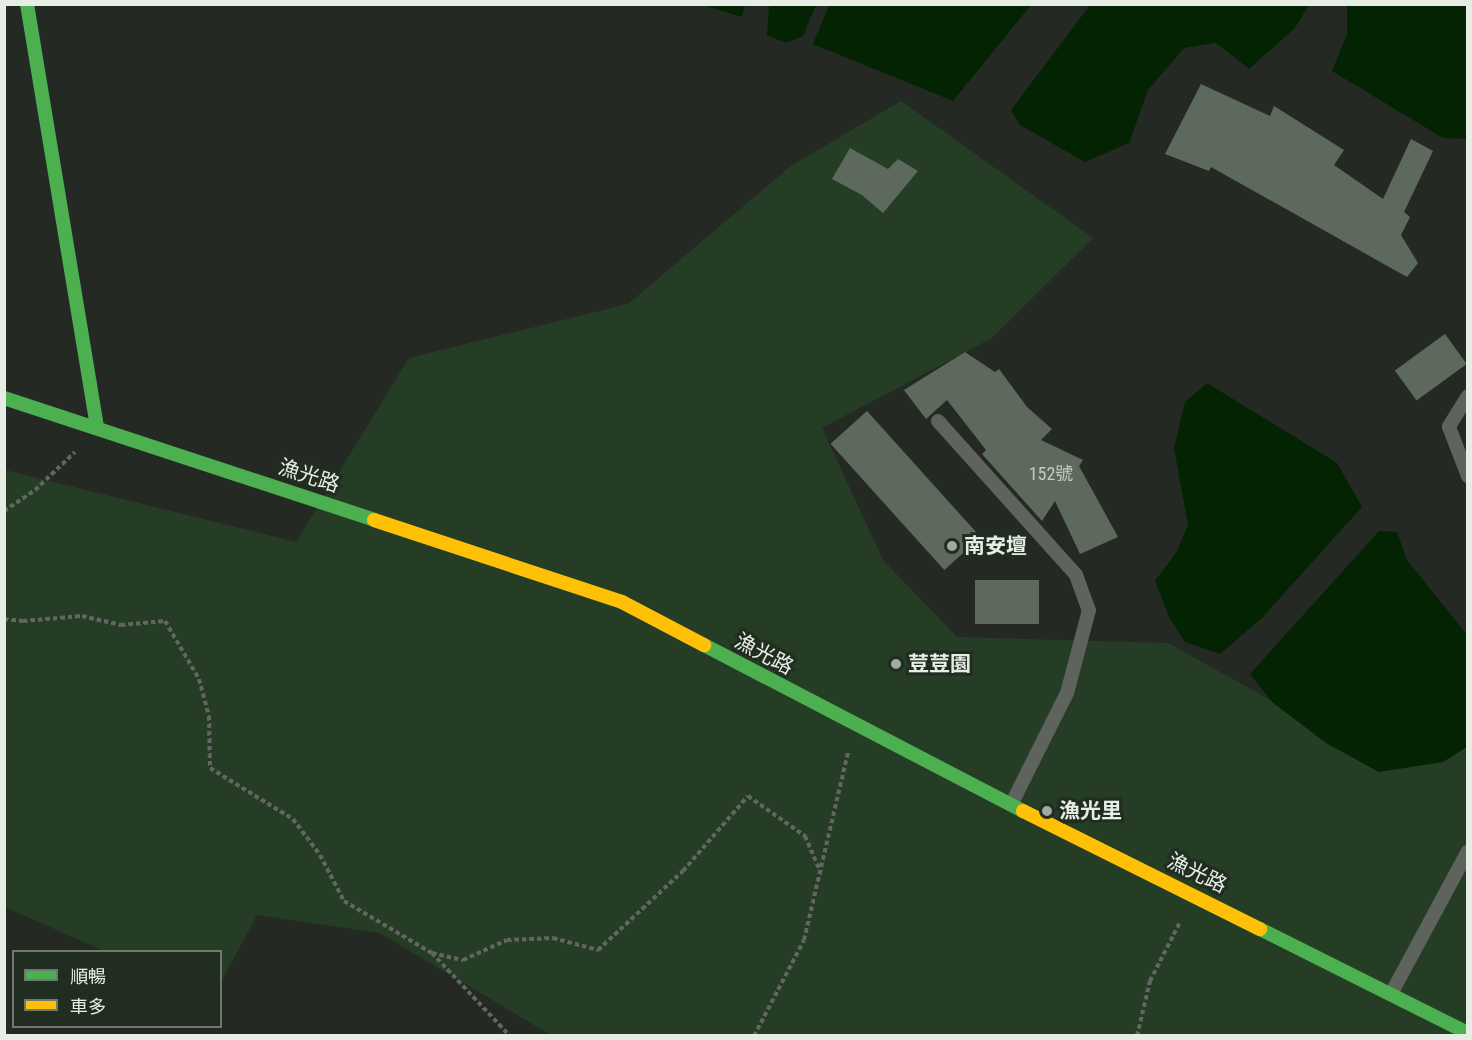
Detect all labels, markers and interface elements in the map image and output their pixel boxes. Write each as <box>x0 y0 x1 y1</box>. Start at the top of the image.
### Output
street label: 漁光路 <box>275 454 343 498</box>
house number: 152號 <box>1029 463 1073 485</box>
place label: 南安壇 <box>964 533 1027 559</box>
marker: 南安壇 <box>945 539 959 553</box>
street label: 漁光路 <box>730 628 798 680</box>
place label: 荳荳園 <box>908 651 971 677</box>
marker: 荳荳園 <box>889 657 903 671</box>
place label: 漁光里 <box>1059 798 1122 824</box>
marker: 漁光里 <box>1040 804 1054 818</box>
street label: 漁光路 <box>1163 848 1231 898</box>
legend <box>12 950 222 1028</box>
text: 順暢 <box>70 966 106 987</box>
text: 車多 <box>70 996 106 1017</box>

